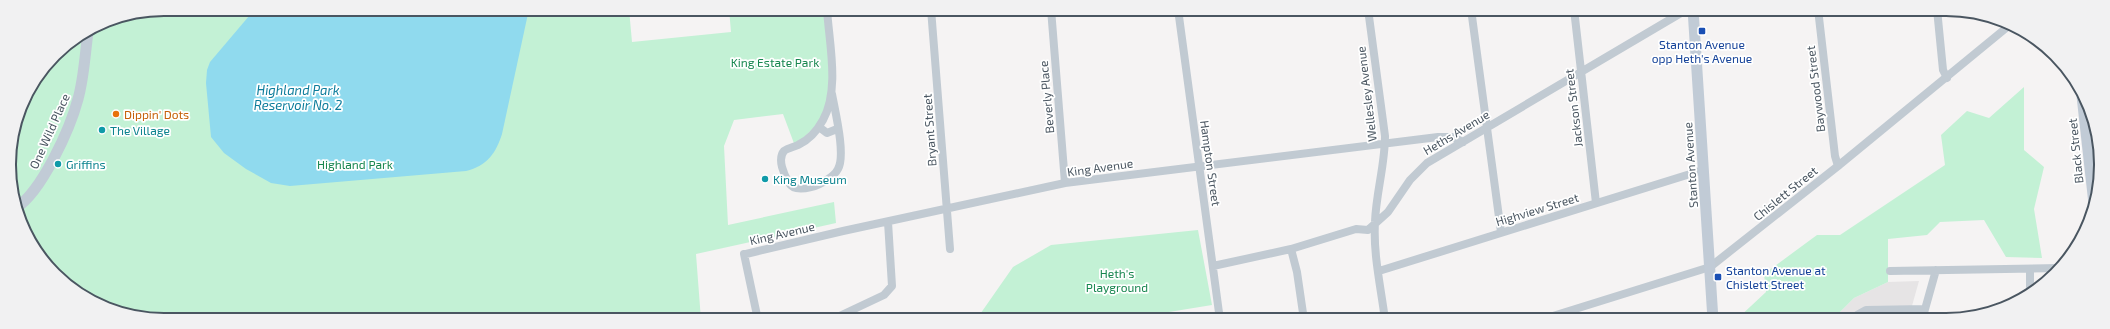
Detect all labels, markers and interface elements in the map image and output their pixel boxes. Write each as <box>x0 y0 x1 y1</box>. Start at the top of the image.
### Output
marker: Stanton Avenue opp Heth's Avenue <box>1697 26 1707 36</box>
place label: Stanton Avenue opp Heth's Avenue <box>1652 37 1752 65</box>
street label: Baywood Street <box>1803 45 1827 133</box>
street label: Wellesley Avenue <box>1353 46 1379 142</box>
park label: King Estate Park <box>731 55 819 69</box>
street label: Beverly Place <box>1036 60 1056 134</box>
street label: Jackson Street <box>1561 68 1585 148</box>
water label: Highland Park Reservoir No. 2 <box>254 82 342 113</box>
street label: One Wild Place <box>26 91 72 171</box>
street label: Bryant Street <box>919 93 939 167</box>
place label: Dippin' Dots <box>124 107 189 121</box>
street label: Heths Avenue <box>1420 107 1492 157</box>
marker: Dippin' Dots <box>111 109 121 119</box>
street label: Black Street <box>2065 117 2085 184</box>
street label: Hampton Street <box>1198 119 1224 207</box>
street label: Stanton Avenue <box>1680 122 1700 208</box>
place label: The Village <box>110 123 170 137</box>
marker: The Village <box>97 125 107 135</box>
street label: King Avenue <box>1066 155 1134 179</box>
place label: Griffins <box>66 157 106 171</box>
park label: Highland Park <box>317 157 393 171</box>
marker: Griffins <box>53 159 63 169</box>
street label: Chislett Street <box>1750 163 1820 223</box>
place label: King Museum <box>773 172 847 186</box>
marker: King Museum <box>760 174 770 184</box>
street label: Highview Street <box>1494 190 1581 228</box>
street label: King Avenue <box>748 219 816 247</box>
place label: Stanton Avenue at Chislett Street <box>1726 263 1826 291</box>
park label: Heth's Playground <box>1086 266 1148 294</box>
marker: Stanton Avenue at Chislett Street <box>1713 272 1723 282</box>

